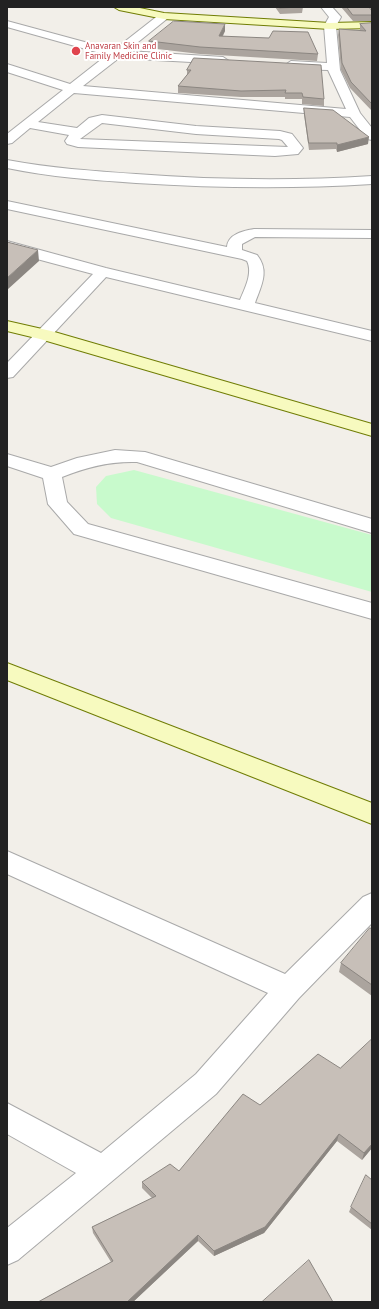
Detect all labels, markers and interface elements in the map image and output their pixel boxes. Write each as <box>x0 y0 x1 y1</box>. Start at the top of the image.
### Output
place label: Anavaran Skin and Family Medicine Clinic <box>85 41 172 62</box>
marker: Anavaran Skin and Family Medicine Clinic <box>70 45 82 57</box>

